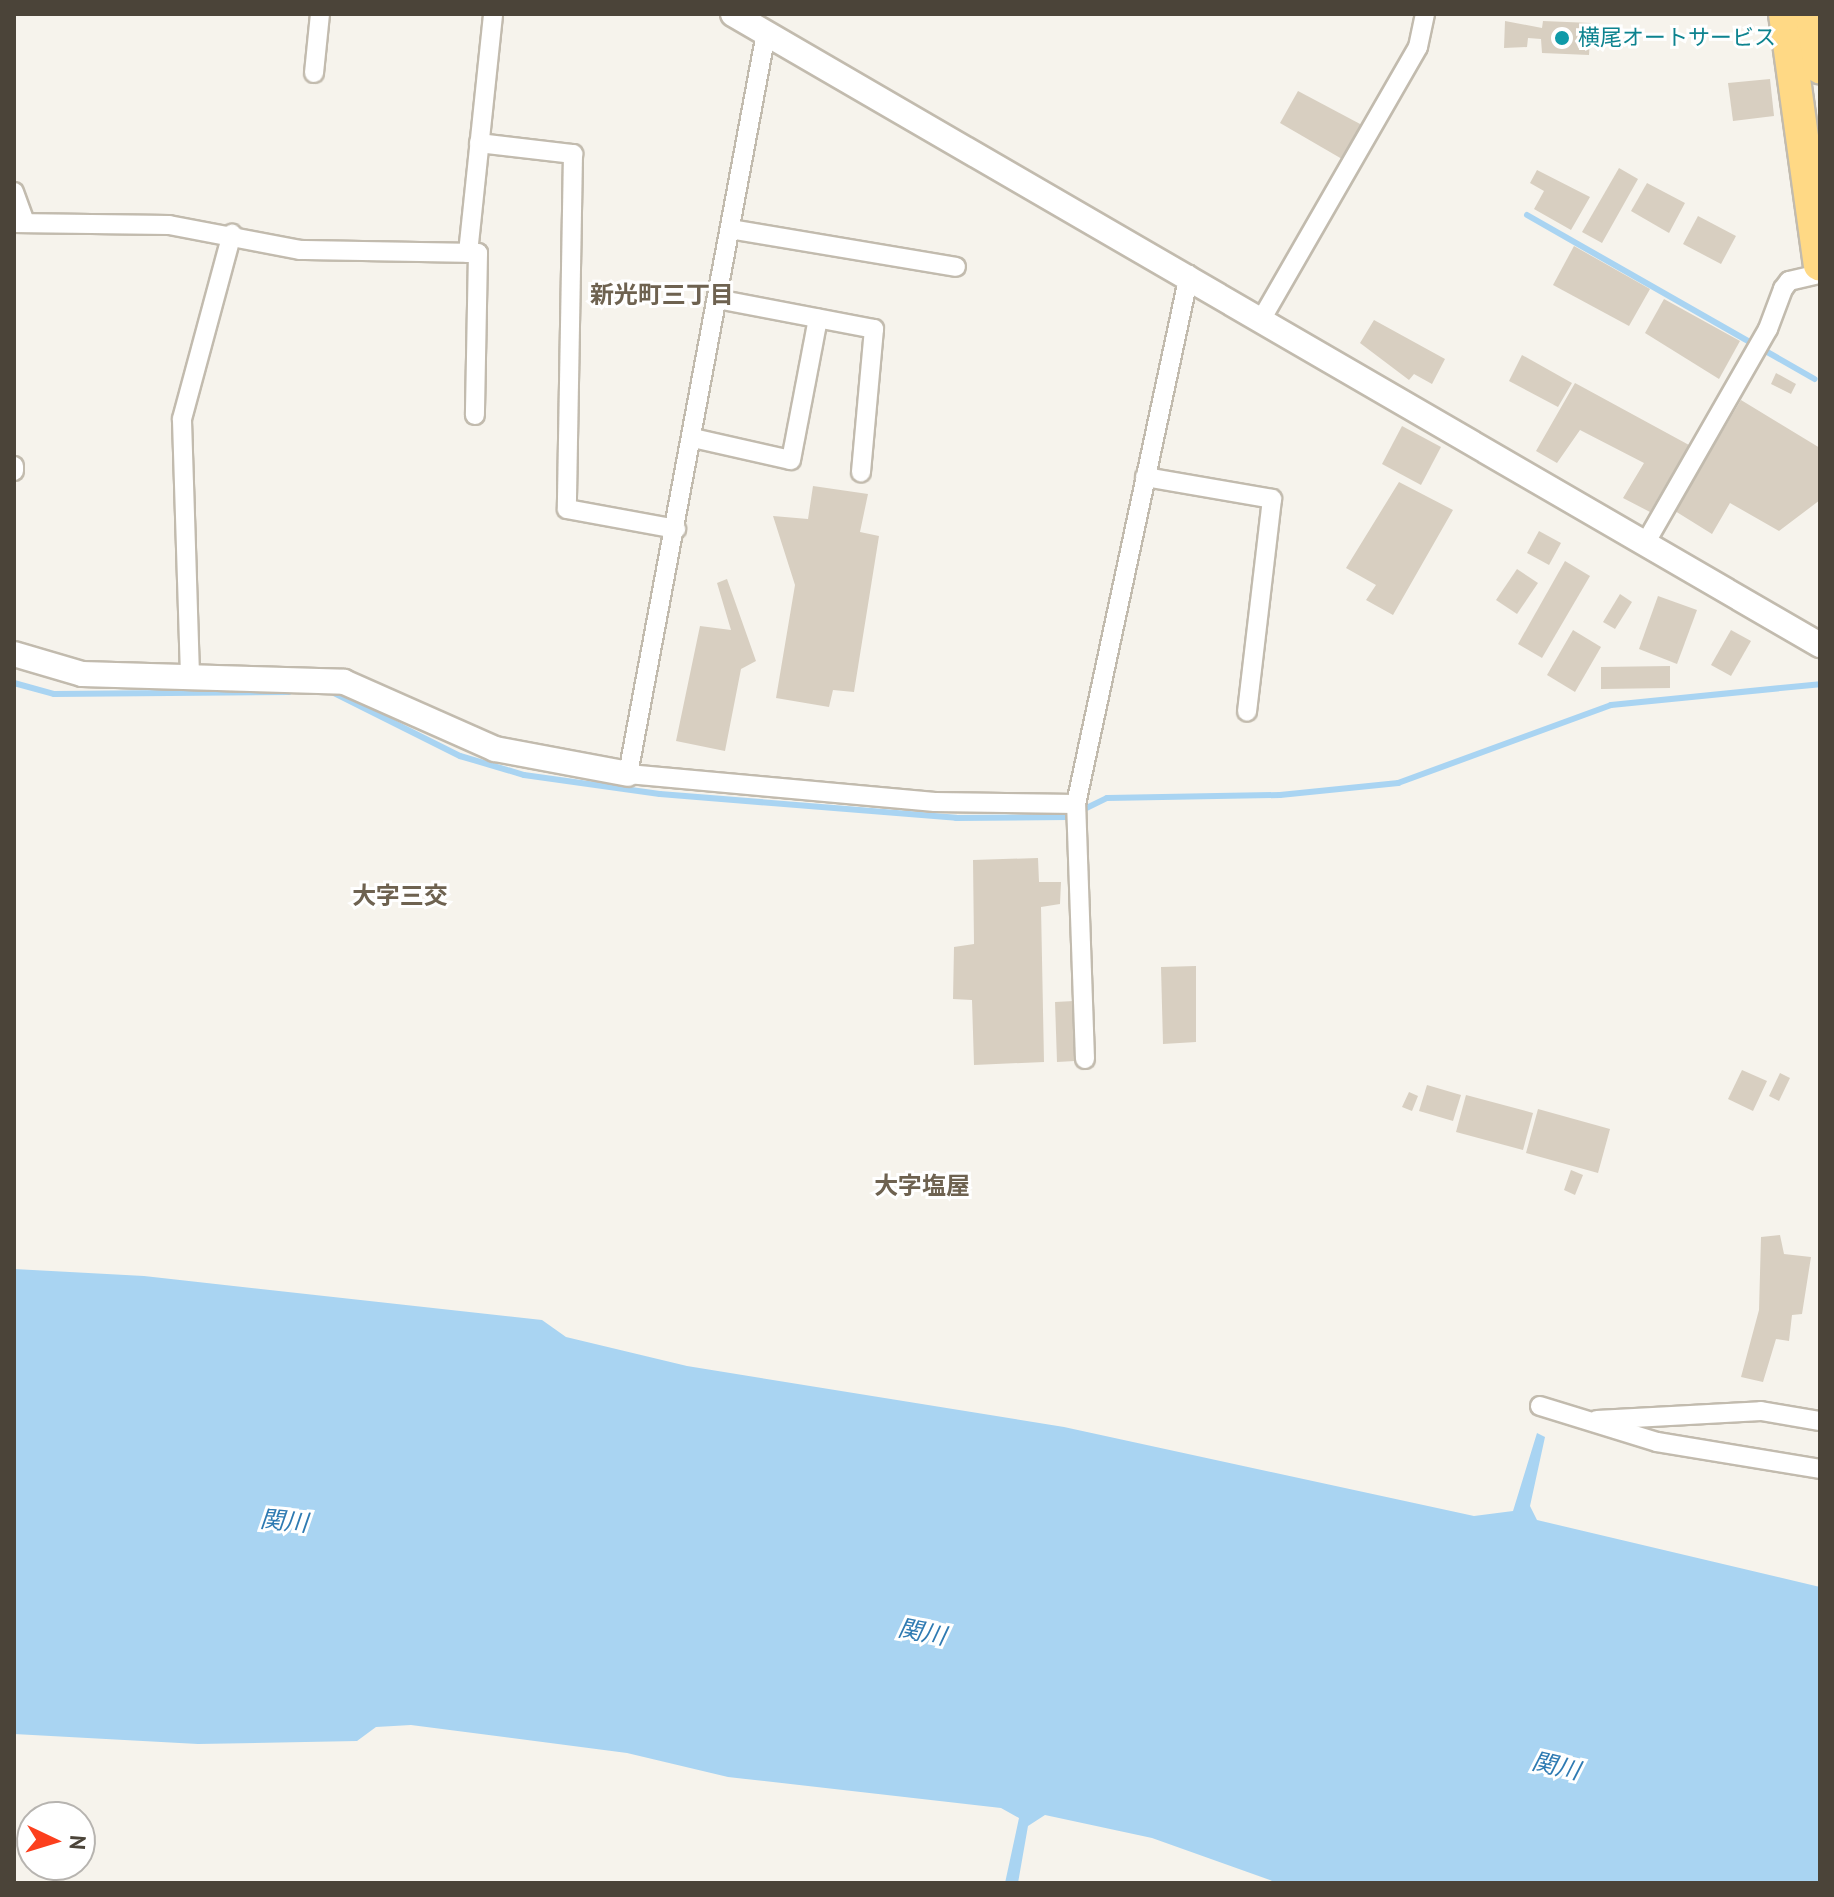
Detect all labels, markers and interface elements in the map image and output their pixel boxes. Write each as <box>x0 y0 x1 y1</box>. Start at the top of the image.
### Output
place label: 横尾オートサービス <box>1578 25 1776 51</box>
marker: 横尾オートサービス <box>1553 29 1571 47</box>
district label: 新光町三丁目 <box>590 281 734 309</box>
district label: 大字三交 <box>352 882 448 910</box>
district label: 大字塩屋 <box>874 1172 970 1200</box>
water label: 関川 <box>259 1505 309 1537</box>
water label: 関川 <box>896 1613 948 1651</box>
water label: 関川 <box>1529 1747 1583 1785</box>
north arrow <box>16 1801 96 1881</box>
text: N <box>63 1834 92 1851</box>

